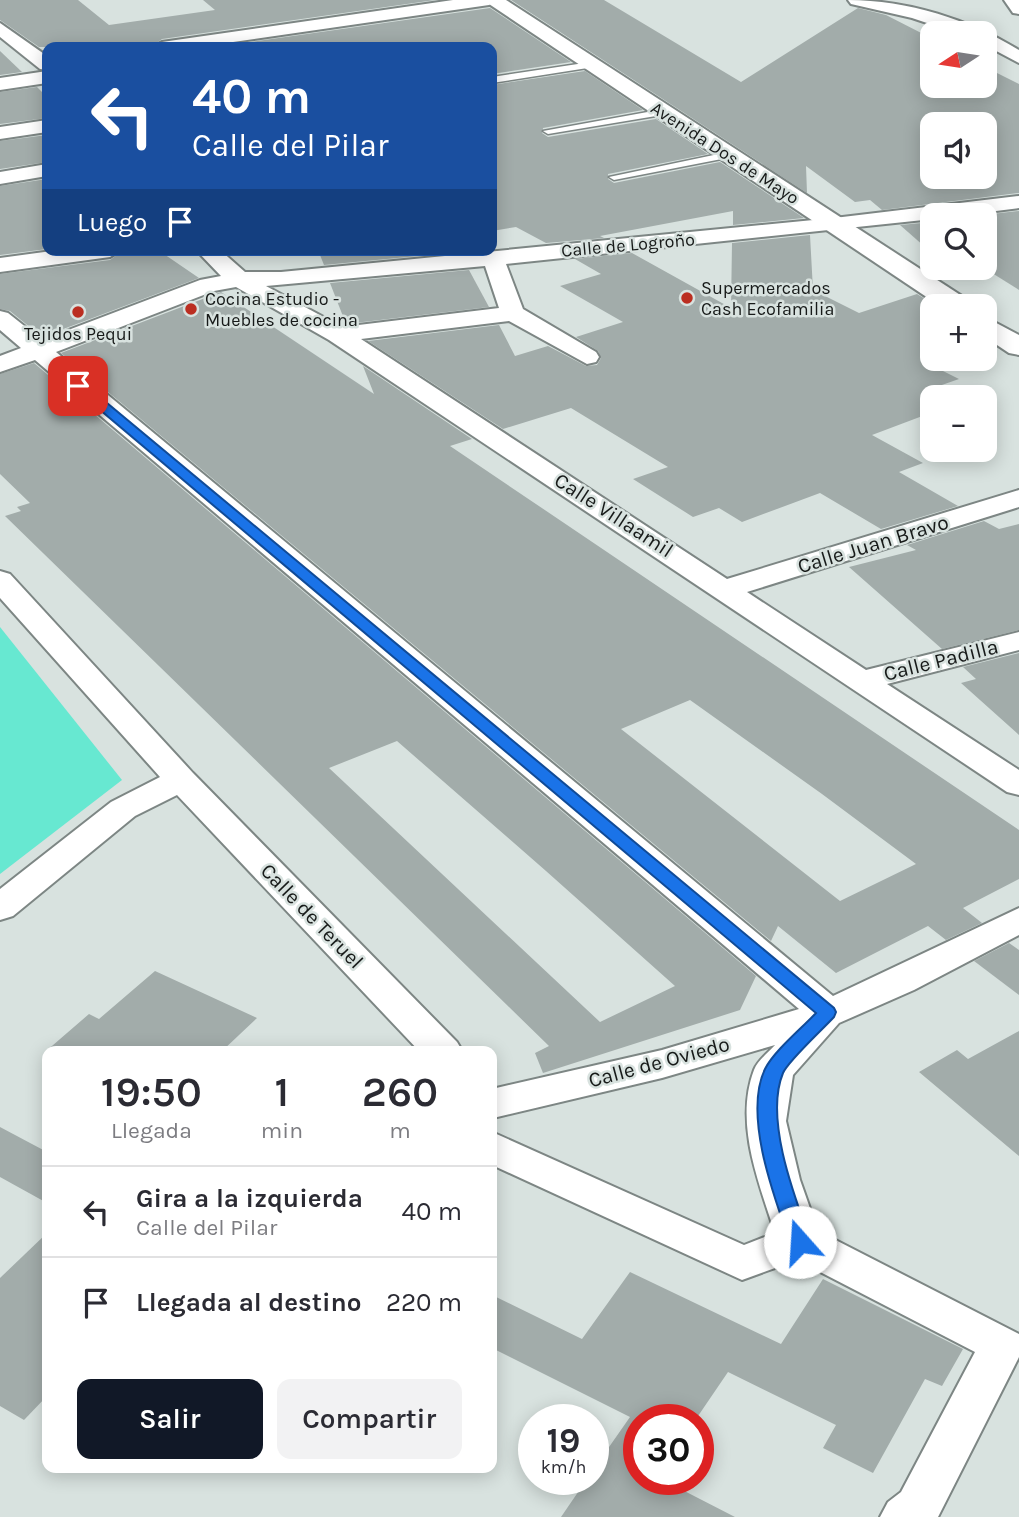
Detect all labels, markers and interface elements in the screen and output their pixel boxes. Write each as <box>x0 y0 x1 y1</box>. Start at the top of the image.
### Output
north arrow <box>920 21 998 98</box>
map controls <box>920 21 997 462</box>
text: 40 m <box>192 68 311 125</box>
icon: left <box>77 70 168 161</box>
street label: Avenida Dos de Mayo <box>647 97 803 209</box>
button: sound <box>920 112 997 189</box>
text: Calle del Pilar <box>192 127 389 164</box>
icon: arrive <box>161 203 199 241</box>
button: search <box>920 203 997 280</box>
text: Luego <box>77 207 147 238</box>
street label: Calle de Logroño <box>560 228 696 262</box>
place label: Supermercados Cash Ecofamilia <box>701 277 834 320</box>
place label: Cocina Estudio - Muebles de cocina <box>205 288 358 331</box>
marker: Supermercados Cash Ecofamilia <box>679 290 695 306</box>
button: + <box>920 294 997 371</box>
marker: Cocina Estudio - Muebles de cocina <box>183 301 199 317</box>
marker: Tejidos Pequi <box>70 304 86 320</box>
place label: Tejidos Pequi <box>24 323 132 345</box>
pin <box>48 356 108 416</box>
icon: arrive <box>59 367 97 405</box>
button: − <box>920 385 997 462</box>
street label: Calle Villaamil <box>550 468 678 562</box>
street label: Calle Juan Bravo <box>795 510 951 578</box>
street label: Calle Padilla <box>881 634 1001 686</box>
street label: Calle de Teruel <box>256 858 368 974</box>
street label: Calle de Oviedo <box>586 1032 732 1092</box>
text: 19:50 <box>101 1067 202 1117</box>
text: 1 <box>275 1067 289 1117</box>
text: 260 <box>362 1067 438 1117</box>
text: Llegada <box>111 1117 192 1144</box>
text: min <box>261 1117 303 1144</box>
text: m <box>389 1117 411 1144</box>
text: Gira a la izquierda <box>136 1183 363 1214</box>
icon: left <box>77 1193 115 1231</box>
text: 40 m <box>402 1196 462 1227</box>
position arrow <box>763 1205 837 1279</box>
text: Calle del Pilar <box>136 1214 277 1241</box>
icon: arrive <box>77 1284 115 1322</box>
text: Llegada al destino <box>136 1287 362 1318</box>
text: 220 m <box>386 1287 462 1318</box>
button: Salir <box>77 1379 263 1459</box>
button: Compartir <box>277 1379 462 1459</box>
speed limit sign: 30 <box>623 1404 714 1495</box>
text: 19 <box>547 1420 580 1461</box>
text: km/h <box>541 1456 586 1478</box>

